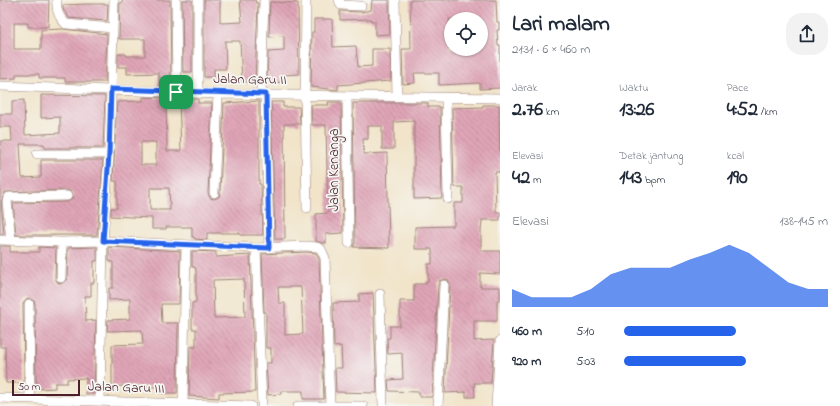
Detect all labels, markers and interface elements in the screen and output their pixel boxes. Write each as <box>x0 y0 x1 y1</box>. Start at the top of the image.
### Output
text: Lari malam <box>512 9 610 41</box>
map controls <box>444 12 488 56</box>
button: locate <box>444 12 488 56</box>
button: share <box>786 13 828 55</box>
text: 21:31 · 6 × 460 m <box>512 40 590 59</box>
street label: Jalan Garu II <box>213 69 287 91</box>
pin <box>159 75 193 109</box>
text: Jarak <box>512 80 537 96</box>
text: Waktu <box>619 80 649 96</box>
text: Pace <box>727 80 748 96</box>
icon: arrive <box>165 81 187 103</box>
text: 2.76 <box>512 96 543 125</box>
text: 13:26 <box>619 96 654 125</box>
text: 4:52 <box>727 96 758 125</box>
text: km <box>543 104 559 120</box>
text: /km <box>758 104 778 120</box>
street label: Jalan Kenanga <box>324 129 346 212</box>
text: Elevasi <box>512 148 543 164</box>
text: Detak jantung <box>619 148 683 164</box>
text: kcal <box>727 148 744 164</box>
text: 42 <box>512 164 530 193</box>
text: 143 <box>619 164 642 193</box>
text: 190 <box>727 164 748 193</box>
text: m <box>530 172 541 188</box>
text: bpm <box>642 172 665 188</box>
text: Elevasi <box>512 212 549 231</box>
text: 138–145 m <box>780 212 828 231</box>
text: 460 m <box>512 322 542 341</box>
text: 5:10 <box>576 322 594 341</box>
text: 920 m <box>512 352 541 371</box>
text: 5:03 <box>576 352 596 371</box>
street label: Jalan Garu III <box>87 376 165 400</box>
scale bar <box>12 378 80 397</box>
text: 50 m <box>18 379 40 395</box>

